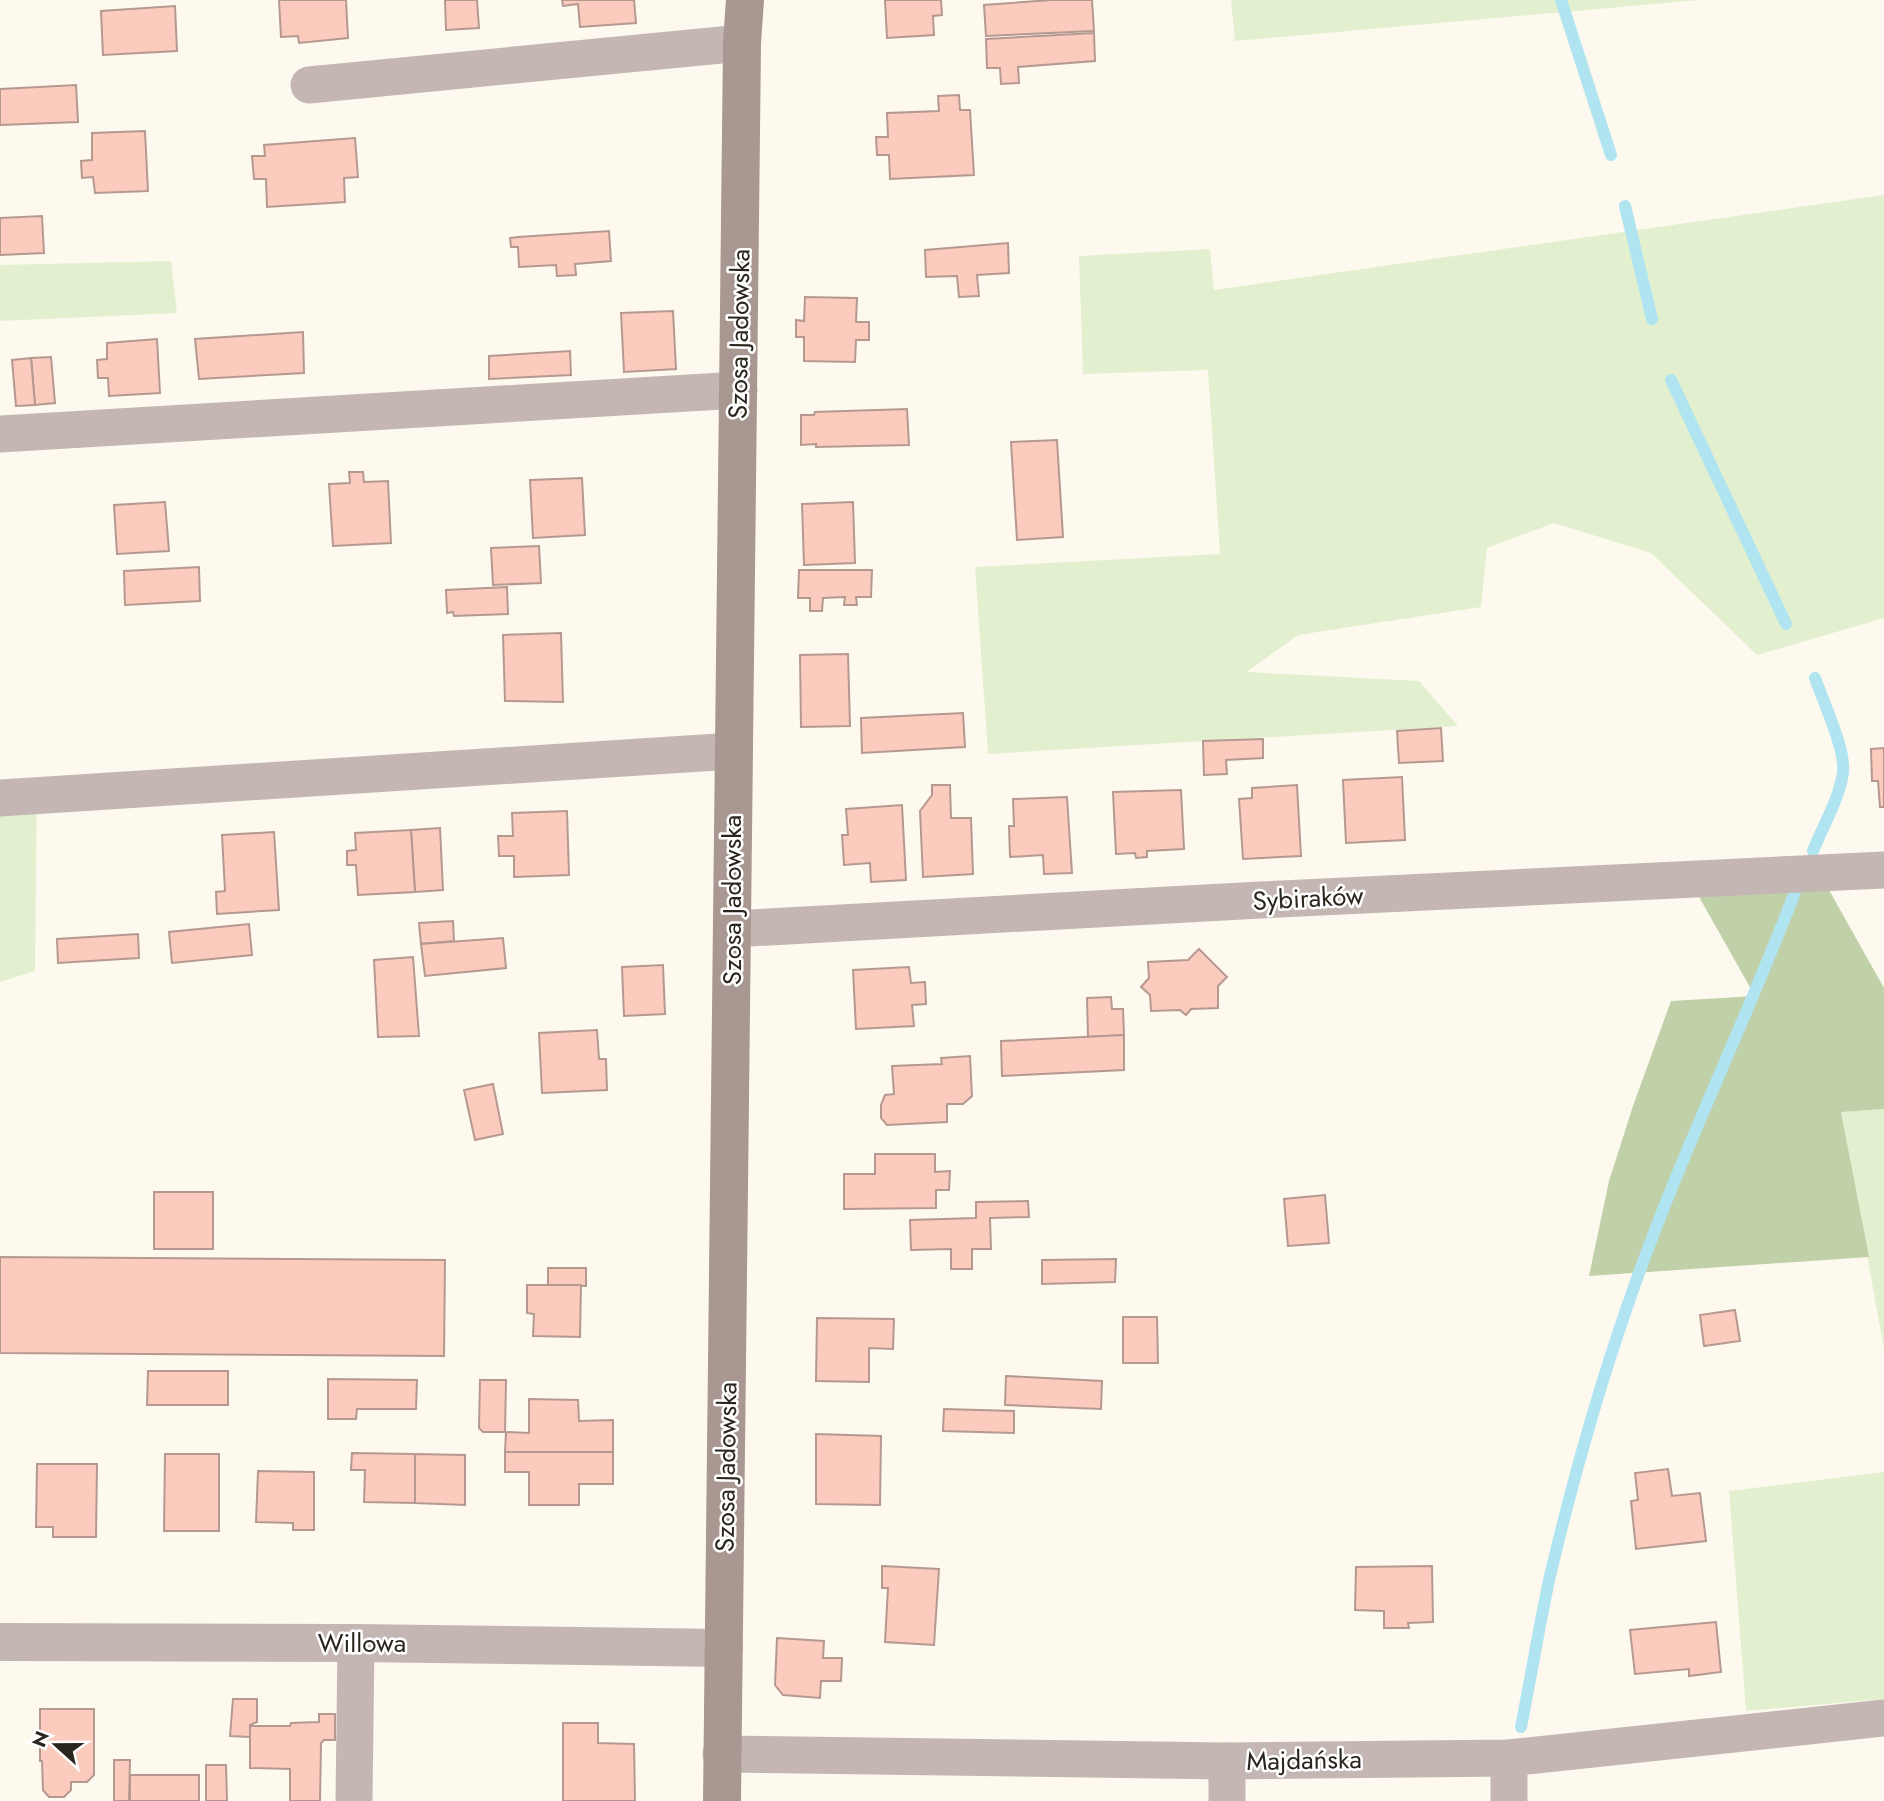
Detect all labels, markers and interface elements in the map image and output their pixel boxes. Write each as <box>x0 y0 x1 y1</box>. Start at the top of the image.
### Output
street label: Szosa Jadowska <box>719 249 759 419</box>
street label: Szosa Jadowska <box>713 815 751 985</box>
street label: Sybiraków <box>1251 876 1365 920</box>
street label: Szosa Jadowska <box>706 1382 746 1552</box>
street label: Willowa <box>318 1624 406 1662</box>
north arrow <box>21 1710 91 1780</box>
text: N <box>25 1727 56 1751</box>
street label: Majdańska <box>1246 1740 1362 1780</box>

